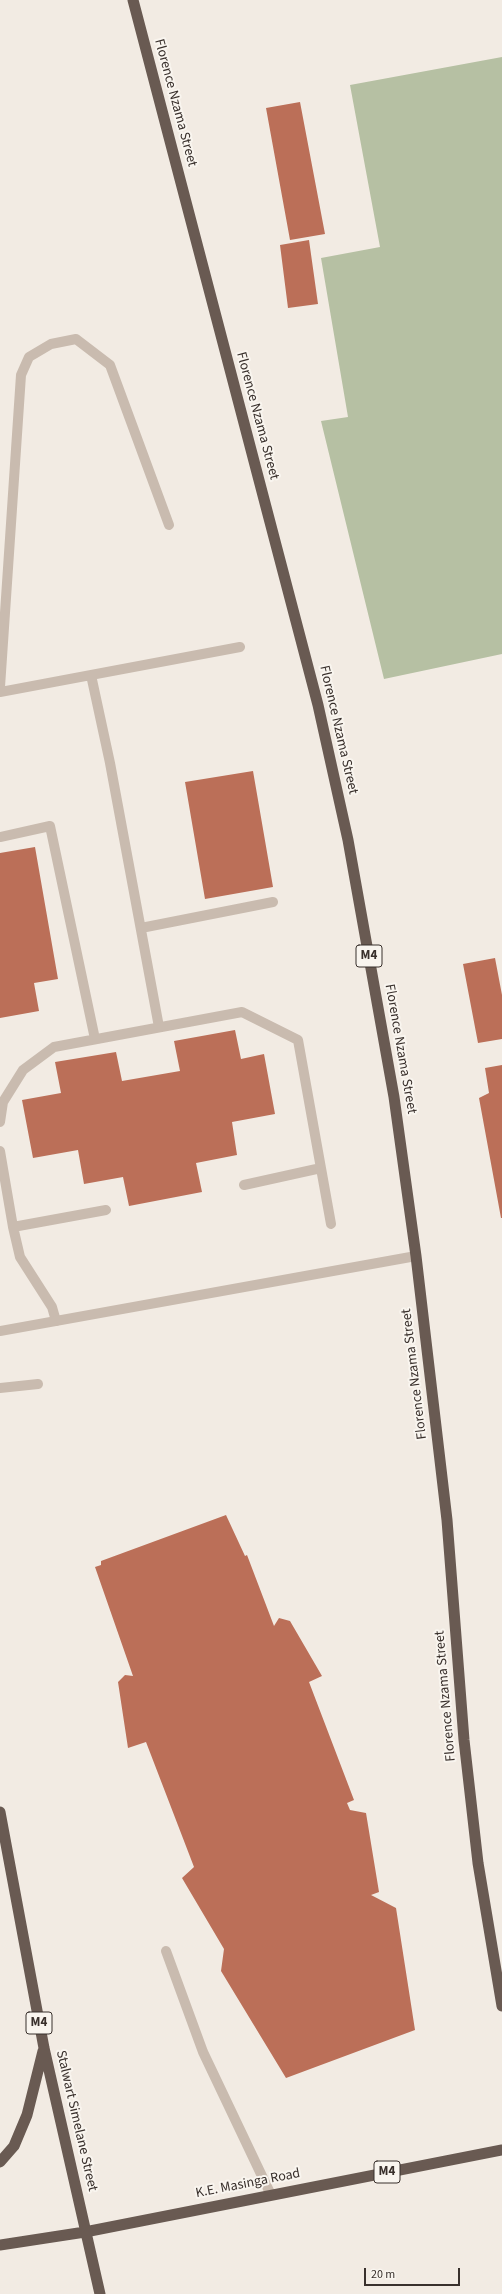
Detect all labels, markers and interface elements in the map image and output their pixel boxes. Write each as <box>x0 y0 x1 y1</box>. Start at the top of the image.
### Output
street label: Florence Nzama Street <box>150 37 200 169</box>
street label: Florence Nzama Street <box>232 350 282 482</box>
street label: Florence Nzama Street <box>315 664 361 796</box>
road number: M4 <box>356 945 382 967</box>
street label: Florence Nzama Street <box>380 983 420 1115</box>
street label: Florence Nzama Street <box>399 1308 431 1440</box>
street label: Florence Nzama Street <box>432 1630 460 1762</box>
road number: M4 <box>26 2012 52 2034</box>
street label: Stalwart Simelane Street <box>52 2049 100 2193</box>
road number: M4 <box>374 2161 400 2183</box>
street label: K.E. Masinga Road <box>194 2166 302 2202</box>
scale bar <box>366 2260 462 2286</box>
text: 20 m <box>371 2266 395 2283</box>

